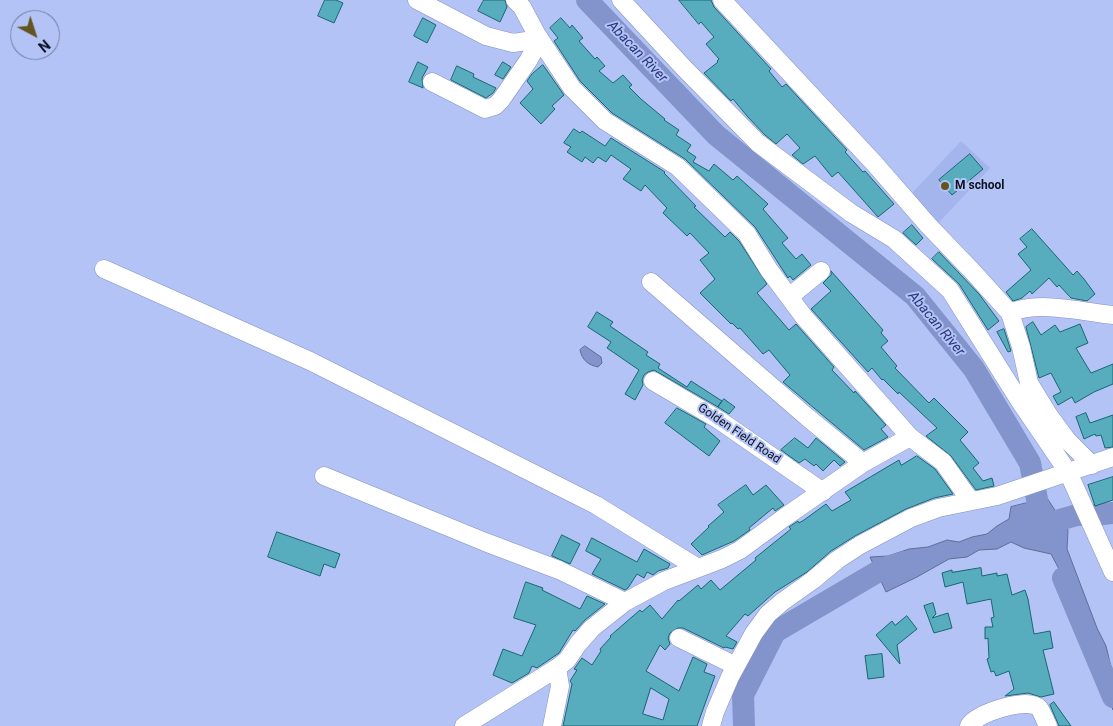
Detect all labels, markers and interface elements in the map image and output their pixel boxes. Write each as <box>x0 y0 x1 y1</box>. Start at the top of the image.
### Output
north arrow <box>10 10 60 60</box>
water label: Abacan River <box>603 18 671 86</box>
text: N <box>35 36 53 55</box>
place label: M school <box>955 179 1004 193</box>
marker: M school <box>939 180 951 192</box>
water label: Abacan River <box>904 288 968 360</box>
street label: Golden Field Road <box>695 401 783 467</box>

